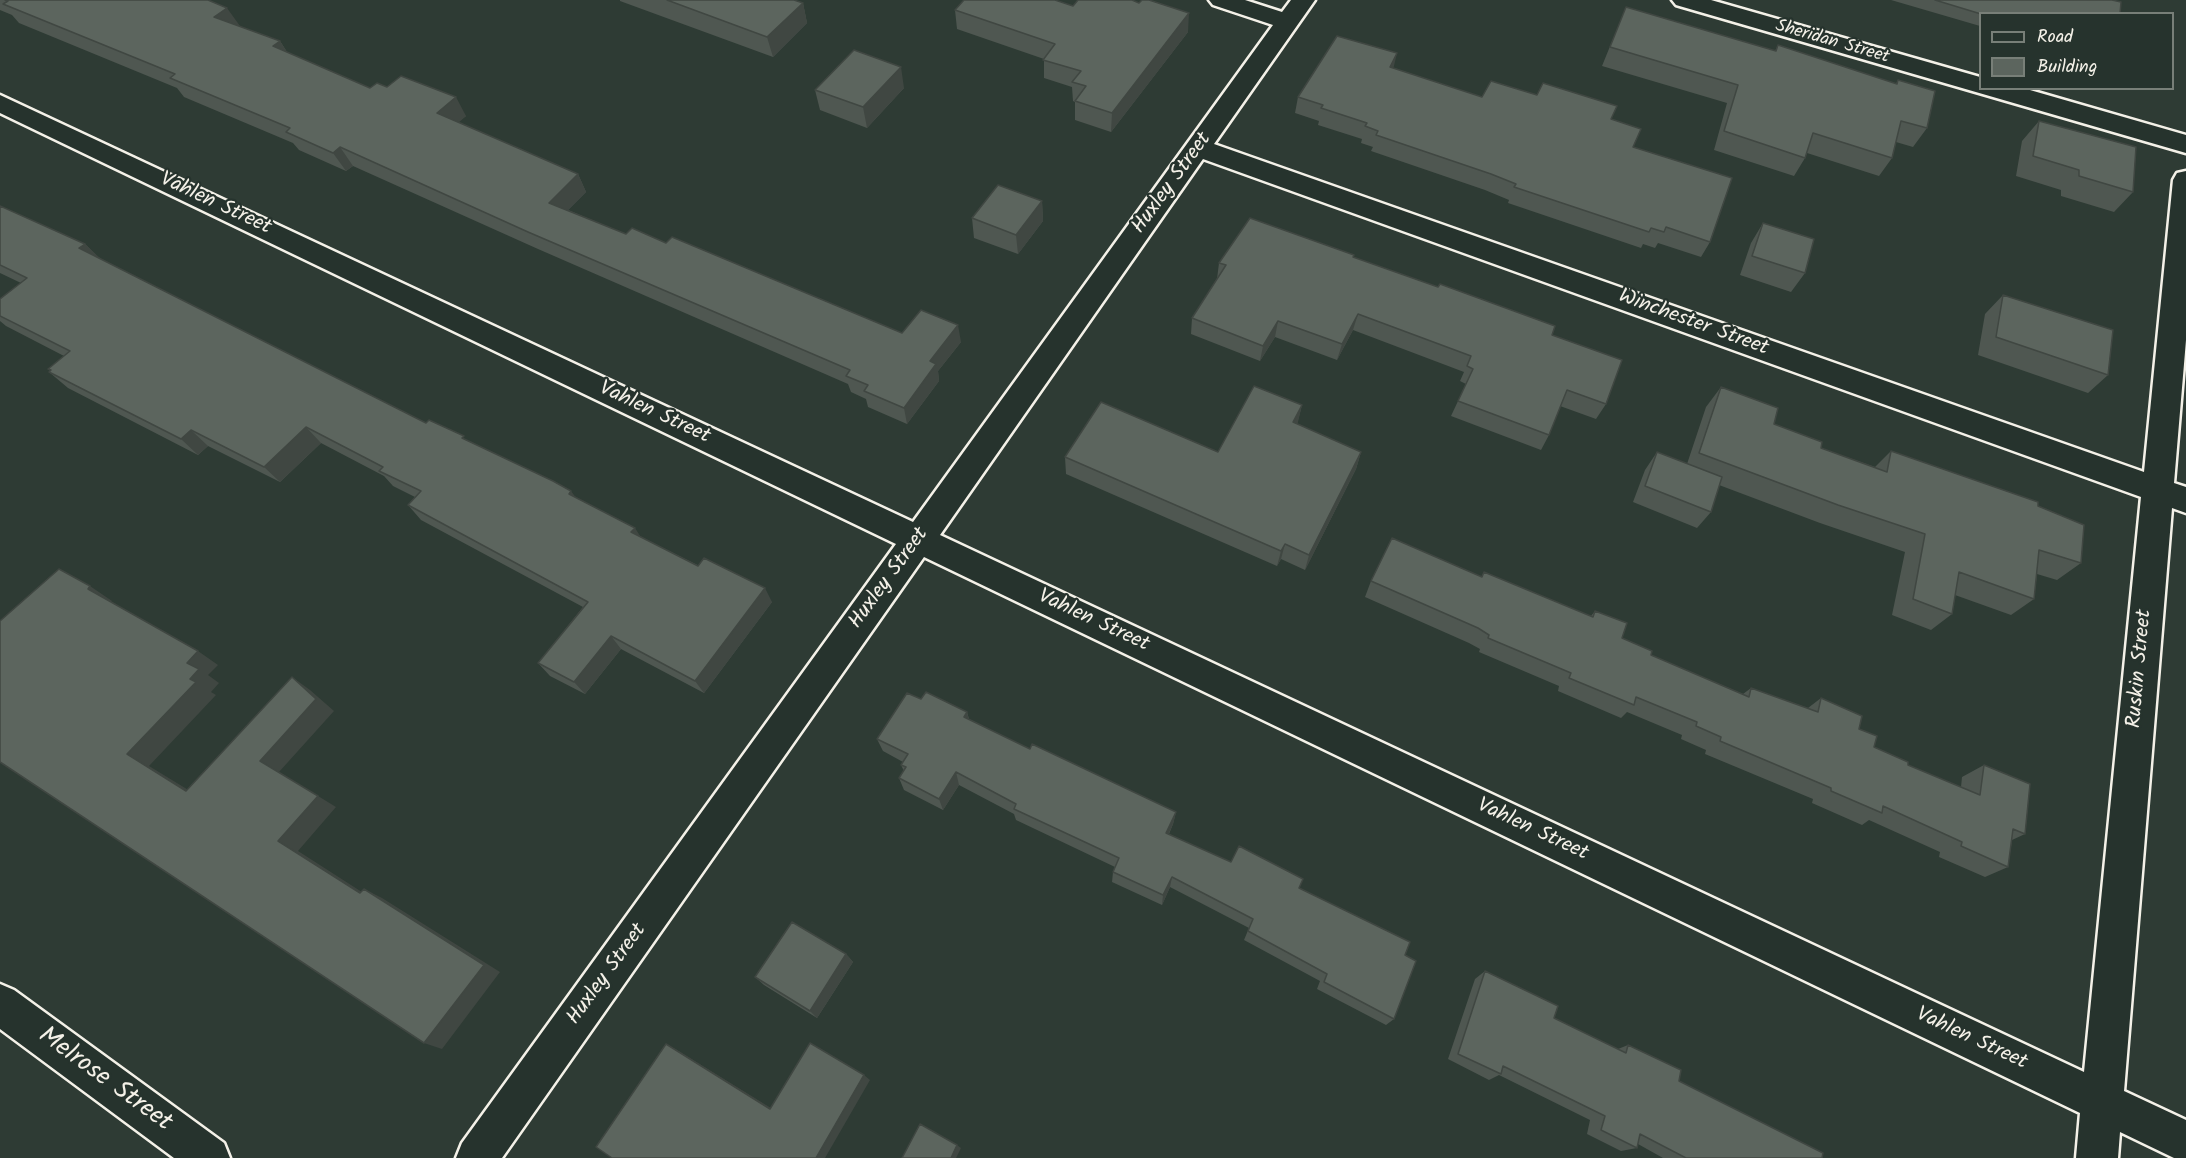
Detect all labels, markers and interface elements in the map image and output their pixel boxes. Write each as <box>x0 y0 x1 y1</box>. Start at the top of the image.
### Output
legend <box>1979 12 2174 90</box>
street label: Sheridan Street <box>1773 16 1891 70</box>
text: Road <box>2037 23 2073 52</box>
text: Building <box>2037 53 2097 82</box>
street label: Huxley Street <box>1128 128 1218 240</box>
street label: Vahlen Street <box>155 168 275 242</box>
street label: Winchester Street <box>1615 285 1771 363</box>
street label: Vahlen Street <box>594 377 714 451</box>
street label: Huxley Street <box>845 523 935 635</box>
street label: Vahlen Street <box>1033 585 1153 659</box>
street label: Ruskin Street <box>2123 609 2159 729</box>
street label: Vahlen Street <box>1472 794 1592 868</box>
street label: Huxley Street <box>563 919 653 1031</box>
street label: Vahlen Street <box>1911 1003 2031 1077</box>
street label: Melrose Street <box>31 1022 177 1140</box>

